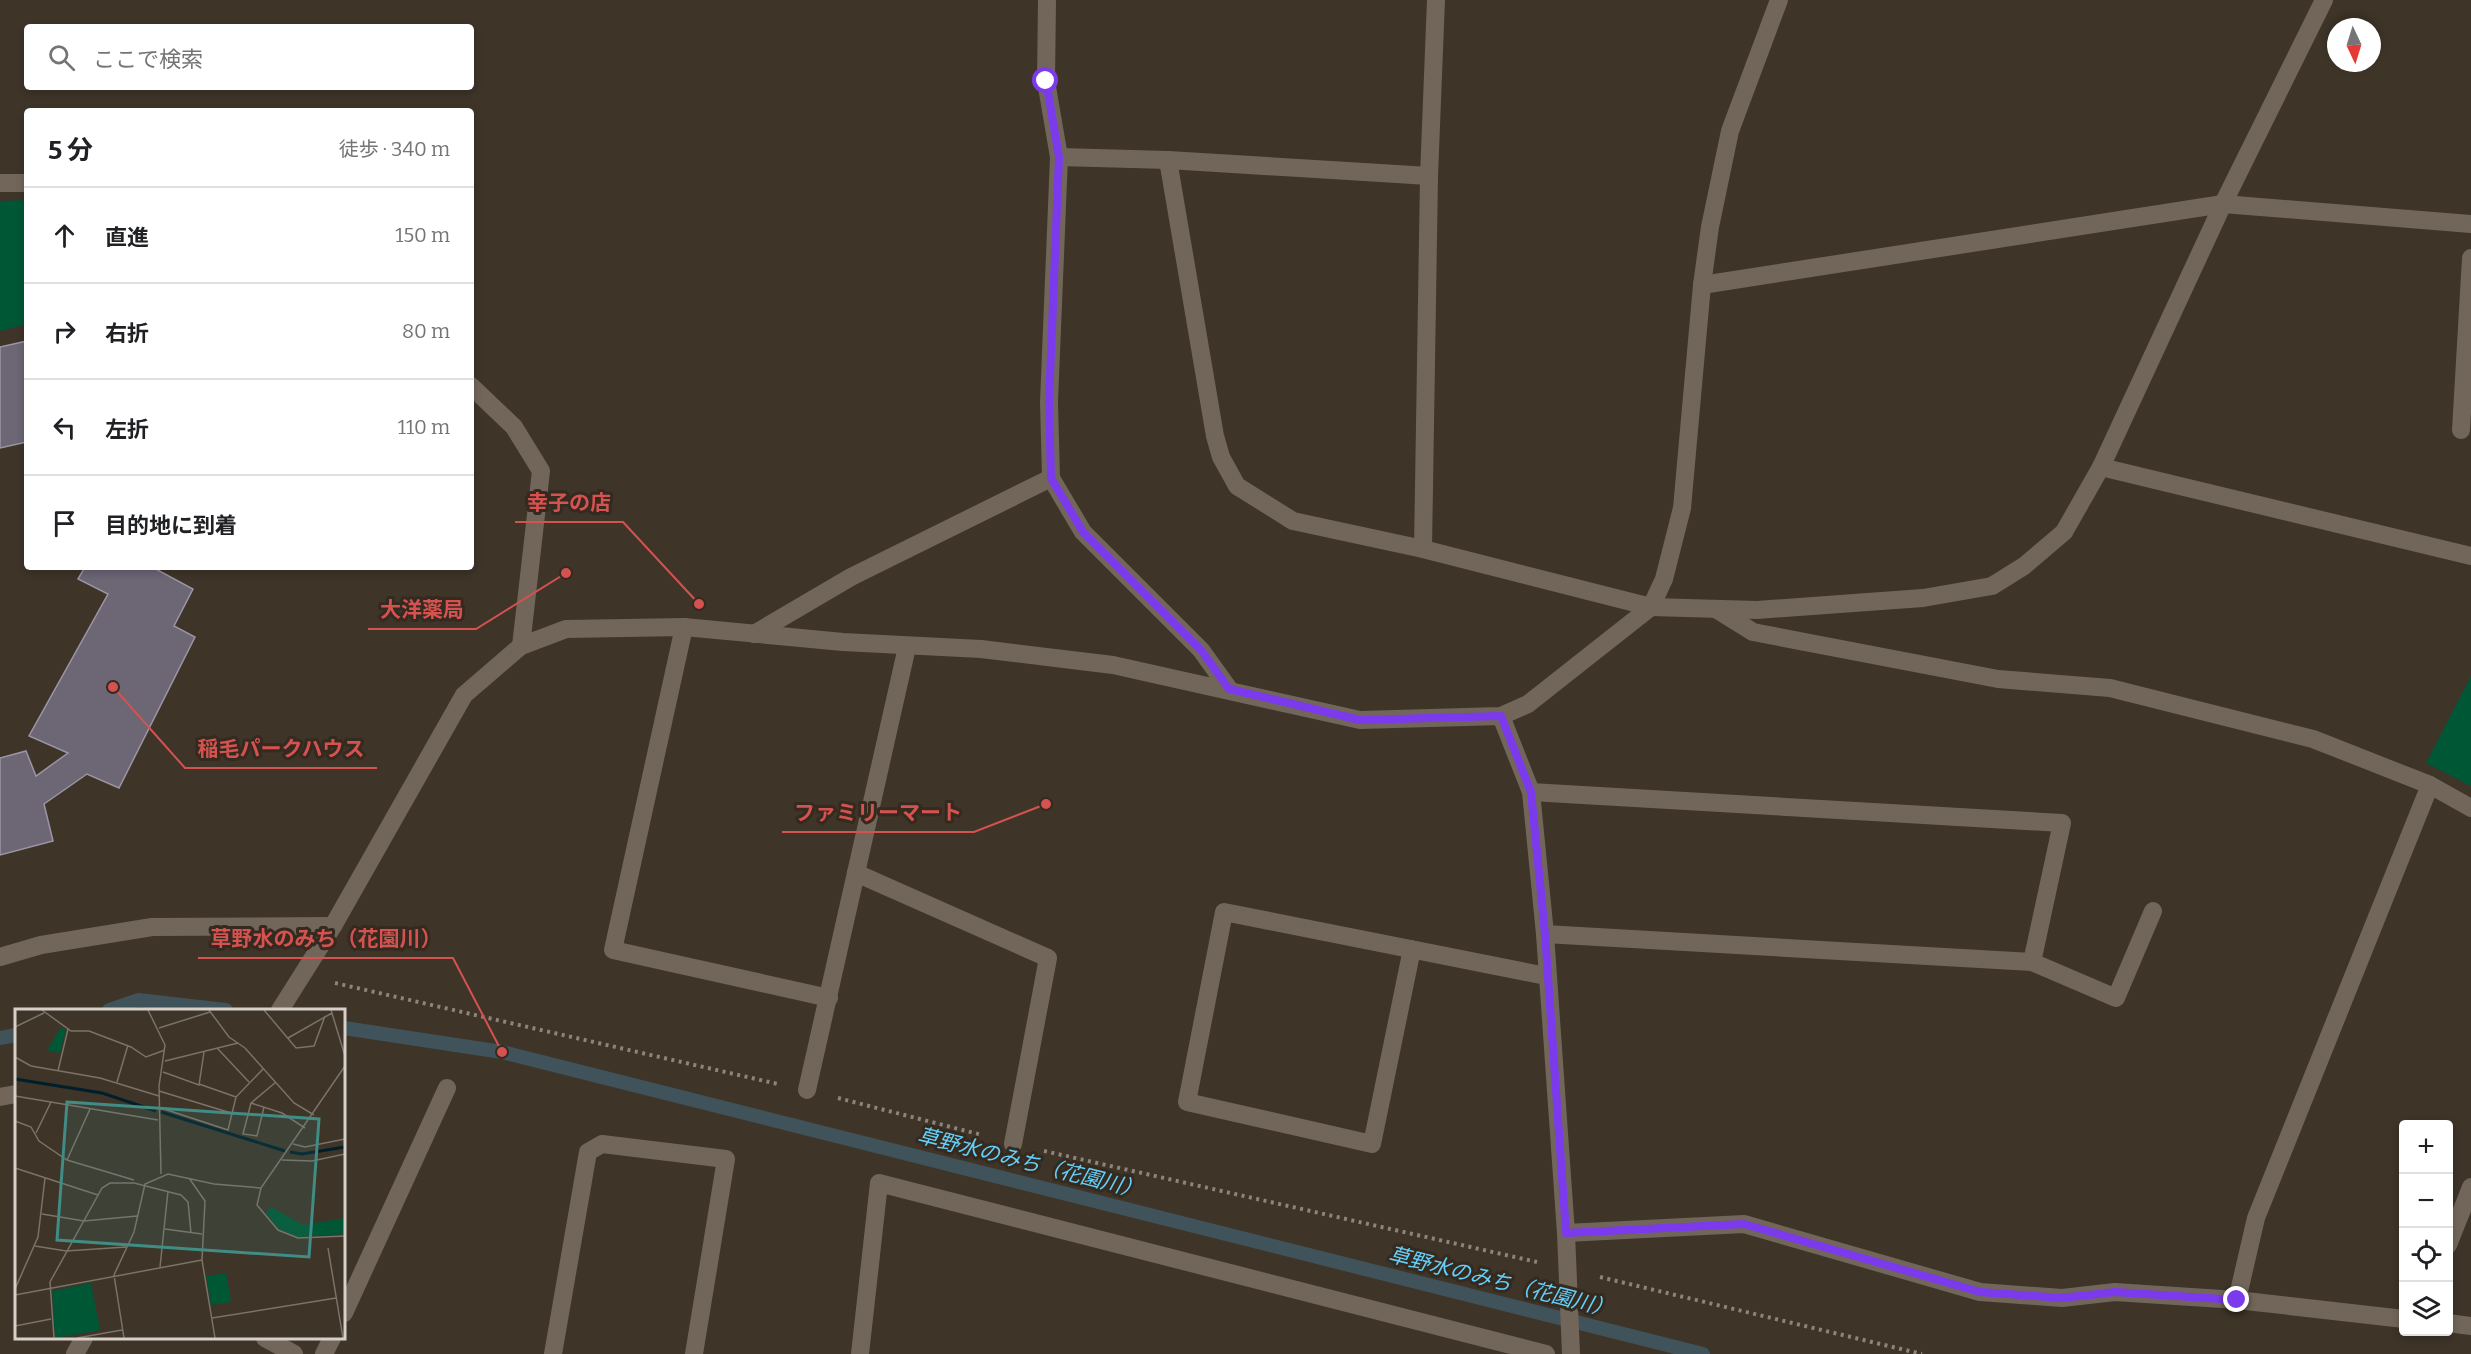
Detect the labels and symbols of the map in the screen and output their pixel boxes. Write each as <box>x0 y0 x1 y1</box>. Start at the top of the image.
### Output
north arrow <box>2327 18 2381 72</box>
route start <box>1032 67 1058 93</box>
callout: 幸子の店 <box>515 483 623 522</box>
text: 幸子の店 <box>527 490 611 516</box>
callout: 大洋薬局 <box>368 590 476 629</box>
text: 大洋薬局 <box>380 597 464 623</box>
callout: 稲毛パークハウス <box>185 729 377 768</box>
text: 稲毛パークハウス <box>198 736 364 762</box>
callout: ファミリーマート <box>782 793 974 832</box>
text: ファミリーマート <box>794 800 962 826</box>
callout: 草野水のみち（花園川） <box>198 919 453 958</box>
text: 草野水のみち（花園川） <box>211 926 442 952</box>
inset map <box>15 1009 345 1339</box>
water label: 草野水のみち（花園川） <box>915 1122 1145 1204</box>
water label: 草野水のみち（花園川） <box>1386 1241 1616 1323</box>
route end <box>2223 1286 2249 1312</box>

